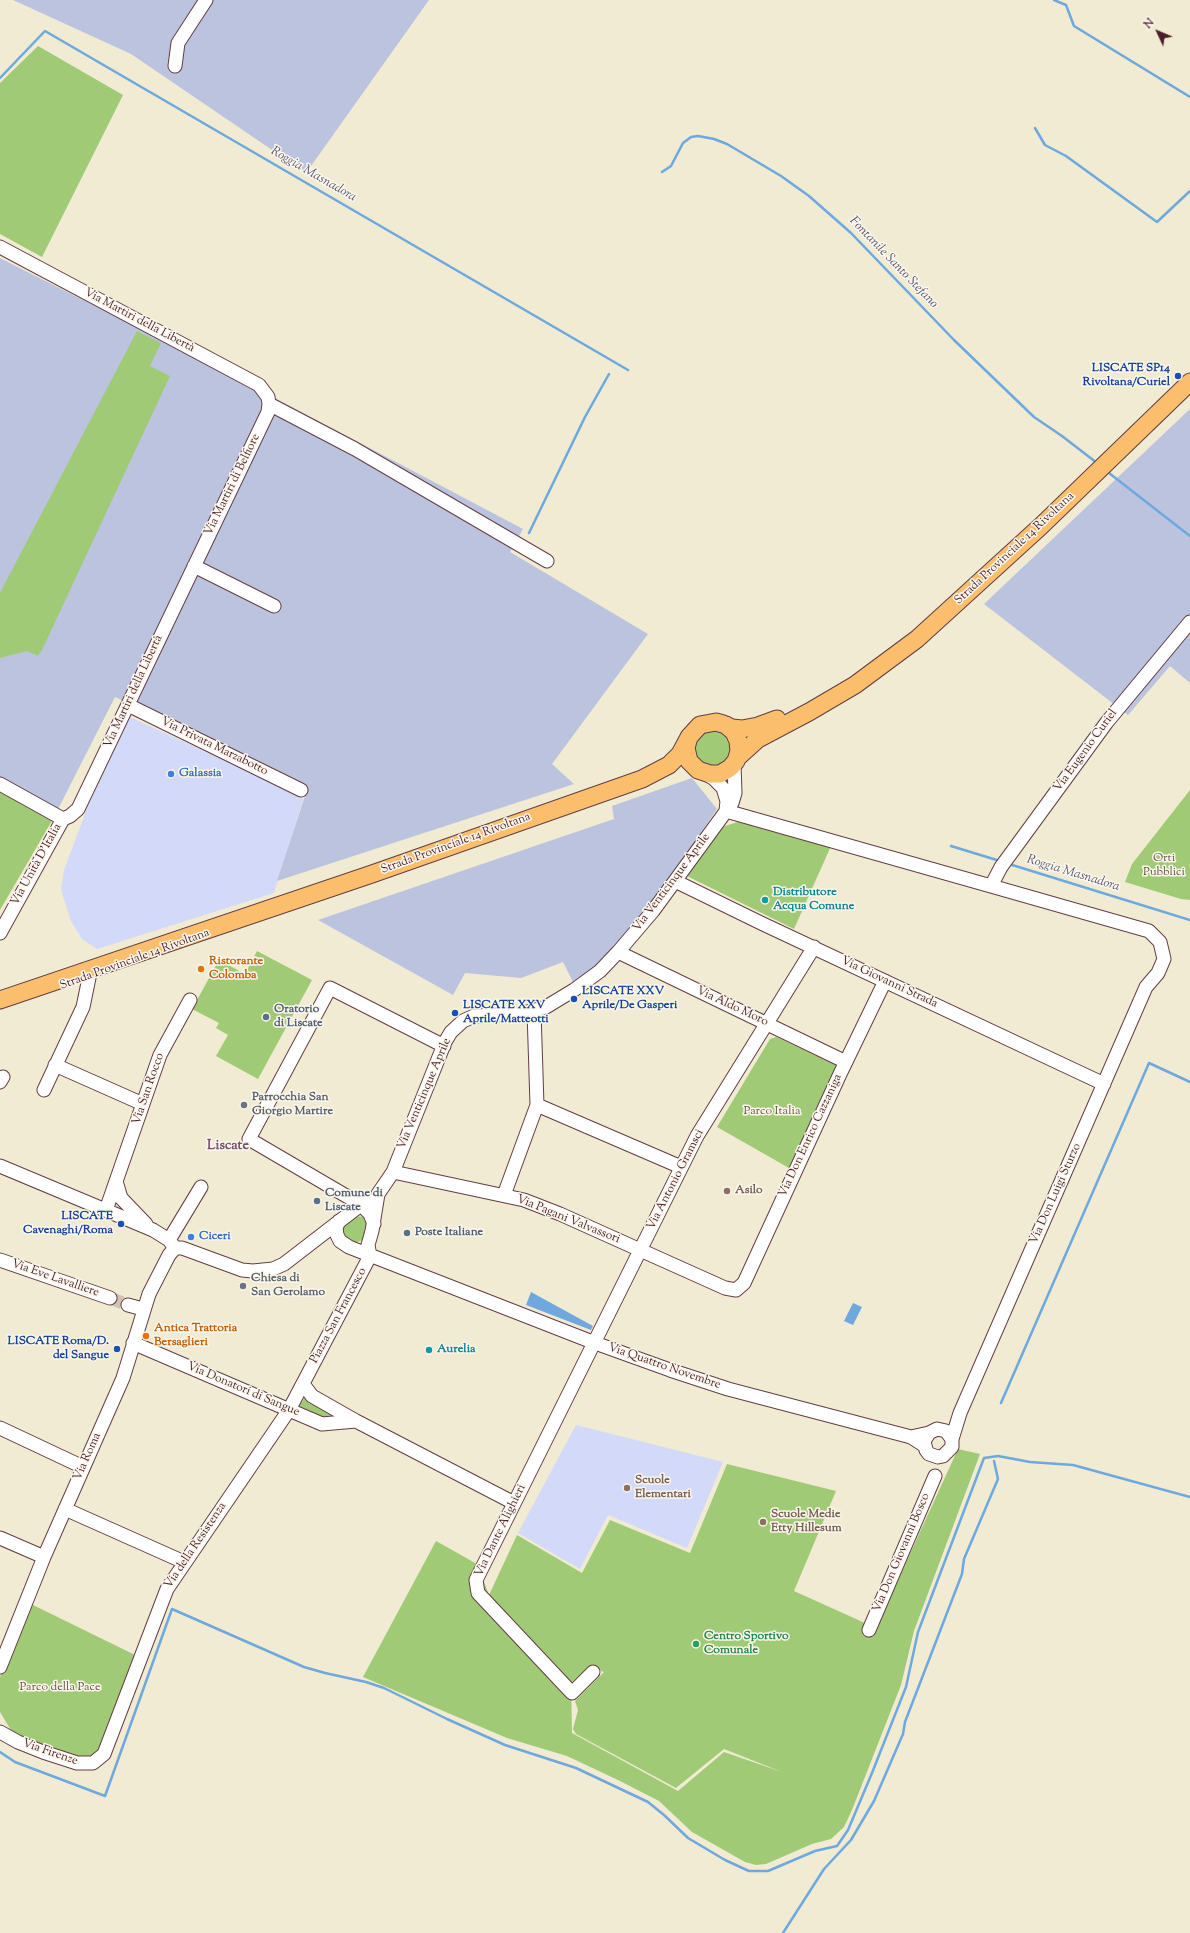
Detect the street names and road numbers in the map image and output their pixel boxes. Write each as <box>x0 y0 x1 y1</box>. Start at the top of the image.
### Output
street label: Via Martiri della Libertà <box>81 286 197 356</box>
street label: Via Martiri di Belfiore <box>202 432 264 538</box>
street label: Strada Provinciale 14 Rivoltana <box>952 490 1078 608</box>
street label: Via Martiri della Libertà <box>101 633 167 751</box>
street label: Via Eugenio Curiel <box>1051 707 1121 795</box>
street label: Via Privata Marzabotto <box>158 715 270 779</box>
street label: Strada Provinciale 14 Rivoltana <box>379 810 533 878</box>
street label: Via Unità D'Italia <box>9 822 65 908</box>
street label: Via Venticinque Aprile <box>630 831 714 935</box>
street label: Strada Provinciale 14 Rivoltana <box>58 926 212 994</box>
street label: Via Giovanni Strada <box>838 954 940 1012</box>
street label: Via Aldo Moro <box>694 984 770 1030</box>
street label: Via Venticinque Aprile <box>395 1036 455 1152</box>
street label: Via San Rocco <box>130 1051 168 1127</box>
street label: Via Don Enrico Cazzaniga <box>776 1072 846 1200</box>
street label: Via Antonio Gramsci <box>644 1127 708 1233</box>
street label: Via Don Luigi Sturzo <box>1027 1141 1085 1247</box>
street label: Via Pagani Valvassori <box>514 1193 622 1247</box>
street label: Via Eve Lavalliere <box>9 1257 101 1301</box>
street label: Piazza San Francesco <box>308 1266 370 1366</box>
street label: Via Quattro Novembre <box>606 1341 722 1393</box>
street label: Via Donatori di Sangue <box>185 1360 301 1420</box>
street label: Via Roma <box>71 1431 105 1483</box>
street label: Via Dante Alighieri <box>472 1482 530 1580</box>
street label: Via Don Giovanni Bosco <box>870 1491 934 1615</box>
street label: Via della Resistenza <box>162 1500 230 1592</box>
street label: Via Firenze <box>20 1737 80 1769</box>

